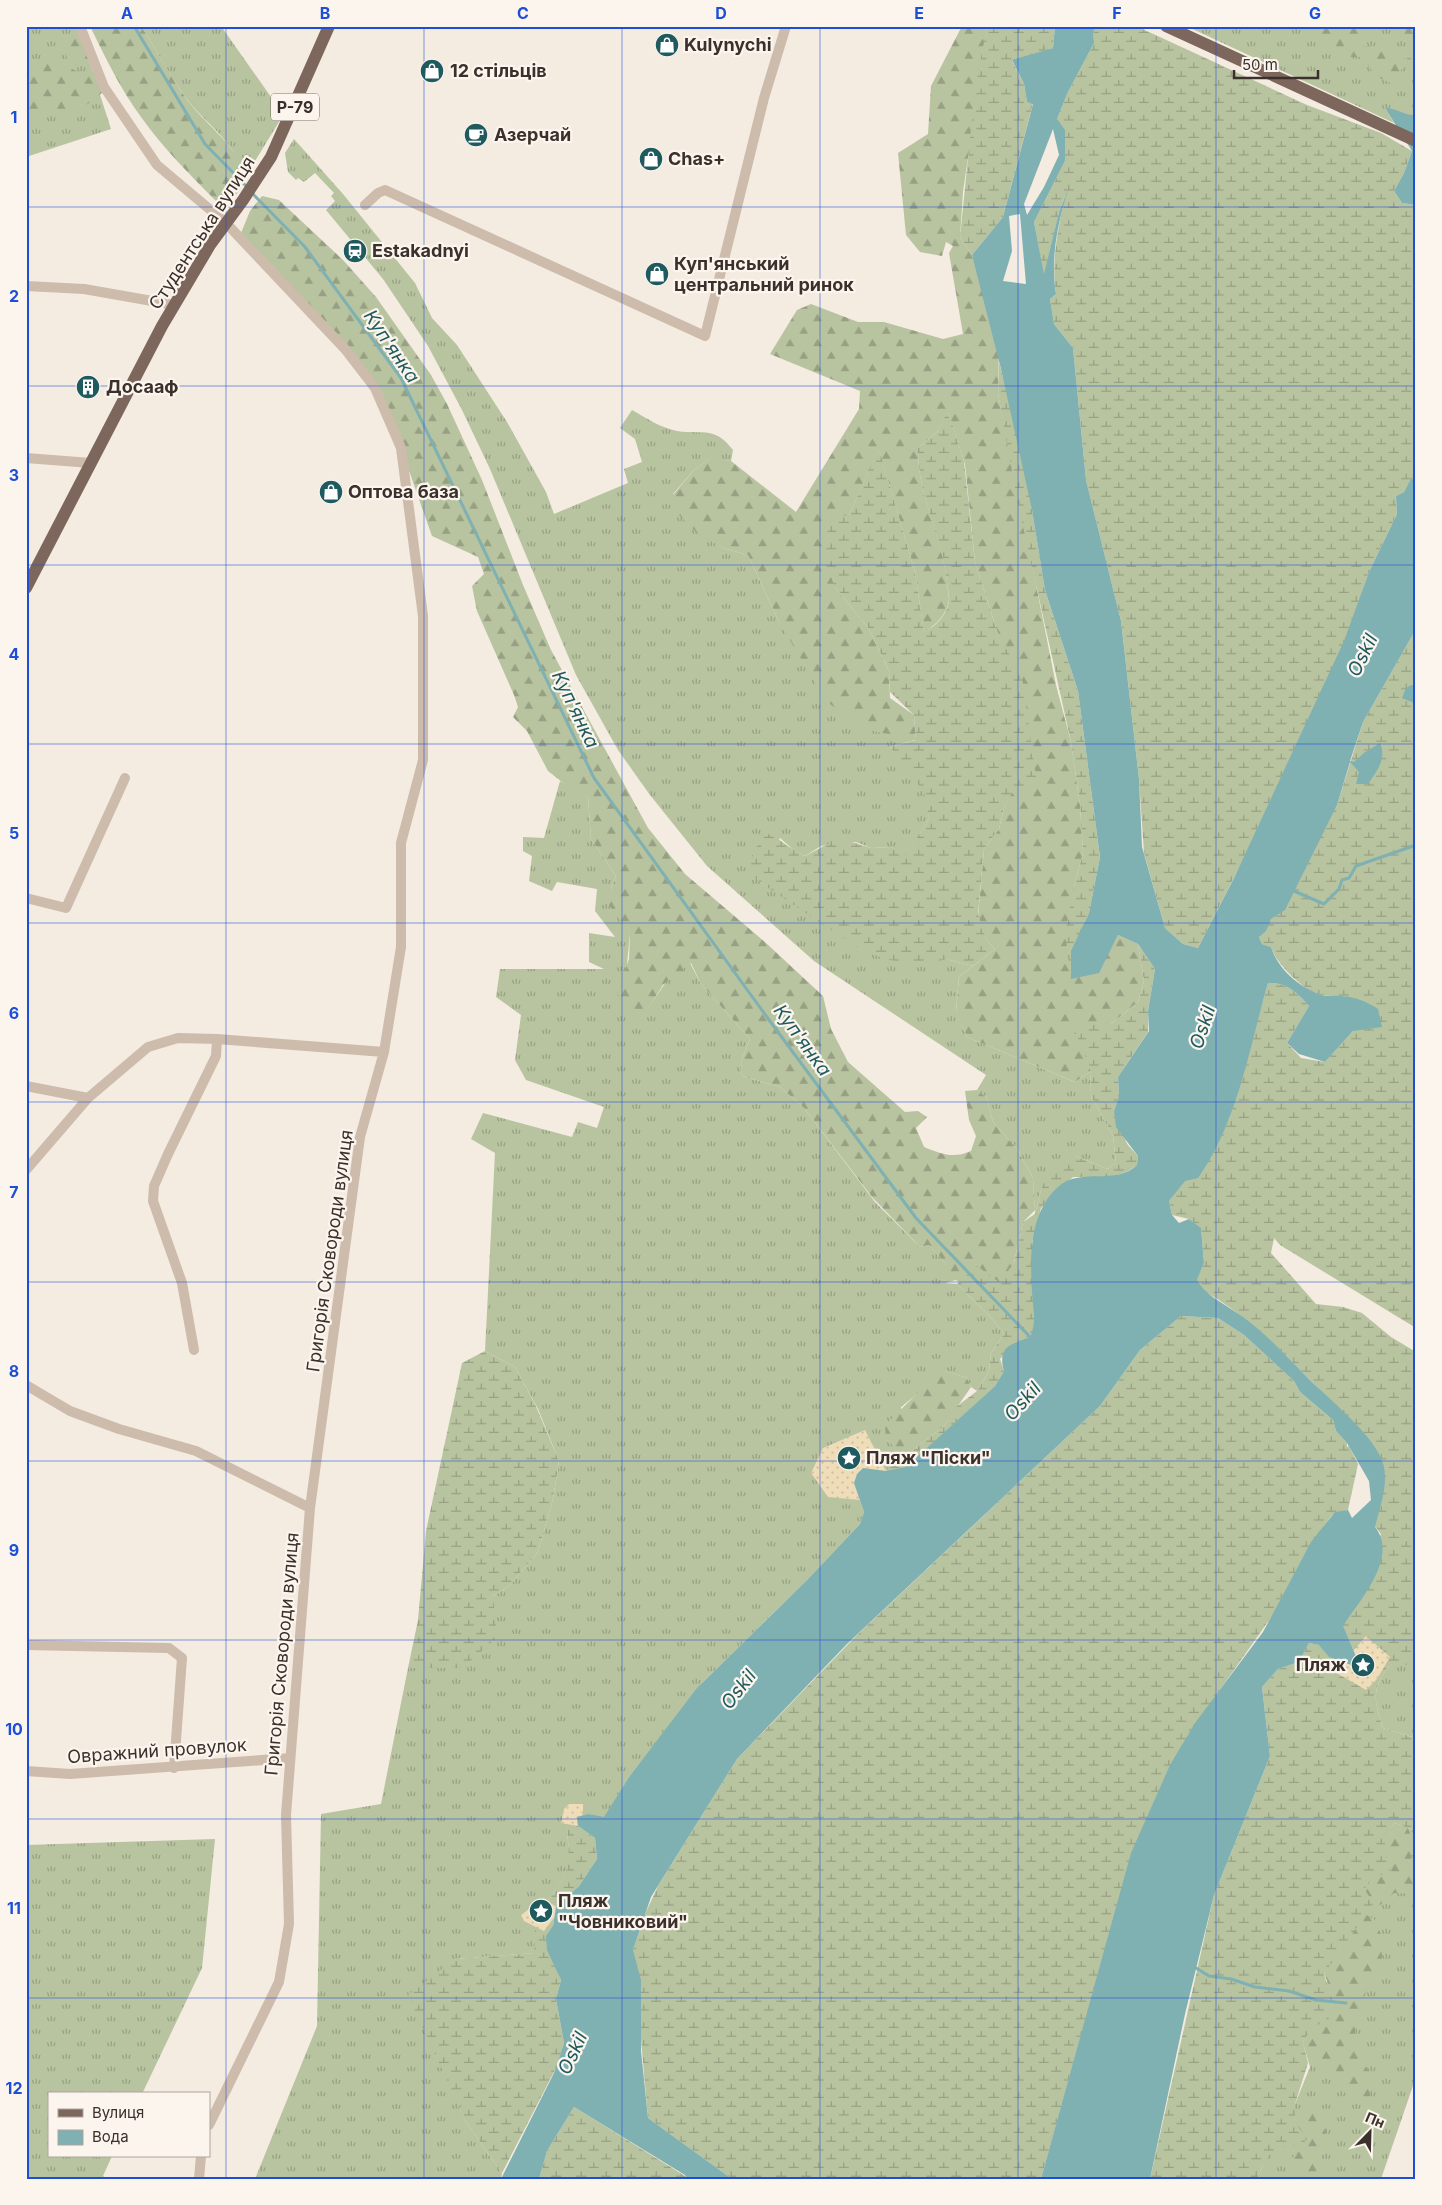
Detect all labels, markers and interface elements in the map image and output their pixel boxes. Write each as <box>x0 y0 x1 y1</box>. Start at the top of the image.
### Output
text: A <box>121 3 133 23</box>
text: B <box>320 3 330 23</box>
text: C <box>517 3 529 23</box>
text: D <box>715 3 727 23</box>
text: E <box>914 3 924 23</box>
text: F <box>1112 3 1122 23</box>
text: G <box>1309 3 1321 23</box>
shop icon: Kulynychi <box>654 32 680 58</box>
place label: Kulynychi <box>684 34 772 55</box>
scale bar <box>1234 48 1318 80</box>
text: 50 m <box>1242 55 1278 74</box>
shop icon: 12 стільців <box>419 58 445 84</box>
place label: 12 стільців <box>450 60 547 81</box>
road number: Р-79 <box>271 94 319 120</box>
text: 1 <box>11 107 17 127</box>
cafe icon: Азерчай <box>463 122 489 148</box>
place label: Азерчай <box>494 124 571 145</box>
shop icon: Chas+ <box>638 146 664 172</box>
place label: Chas+ <box>668 148 725 169</box>
street label: Студентська вулиця <box>144 152 259 313</box>
station icon: Estakadnyi <box>342 238 368 264</box>
place label: Estakadnyi <box>372 240 469 261</box>
place label: Куп'янський центральний ринок <box>674 253 854 295</box>
shop icon: Куп'янський центральний ринок <box>644 261 670 287</box>
text: 2 <box>9 286 19 306</box>
water label: Куп'янка <box>359 305 425 387</box>
building icon: Досааф <box>75 374 101 400</box>
place label: Досааф <box>106 376 179 397</box>
text: 3 <box>9 465 19 485</box>
shop icon: Оптова база <box>318 479 344 505</box>
place label: Оптова база <box>348 481 459 502</box>
water label: Oskil <box>1342 630 1383 680</box>
text: 4 <box>9 644 20 664</box>
water label: Куп'янка <box>547 667 604 752</box>
text: 5 <box>9 823 19 843</box>
water label: Куп'янка <box>769 1000 837 1081</box>
water label: Oskil <box>1185 1002 1220 1052</box>
text: 6 <box>9 1003 19 1023</box>
street label: Григорія Сковороди вулиця <box>302 1129 357 1373</box>
text: 7 <box>9 1182 19 1202</box>
text: 8 <box>9 1361 19 1381</box>
water label: Oskil <box>999 1377 1046 1425</box>
place icon: Пляж "Піски" <box>836 1445 862 1471</box>
place label: Пляж "Піски" <box>866 1447 991 1468</box>
street label: Григорія Сковороди вулиця <box>260 1531 303 1776</box>
text: 9 <box>9 1540 19 1560</box>
place icon: Пляж <box>1350 1652 1376 1678</box>
place label: Пляж <box>1296 1654 1346 1675</box>
water label: Oskil <box>716 1665 761 1714</box>
text: 10 <box>5 1719 23 1739</box>
street label: Овражний провулок <box>67 1734 248 1767</box>
place label: Пляж "Човниковий" <box>558 1890 688 1932</box>
text: 11 <box>7 1898 21 1918</box>
place icon: Пляж "Човниковий" <box>528 1898 554 1924</box>
water label: Oskil <box>553 2028 592 2078</box>
text: 12 <box>6 2078 22 2098</box>
legend <box>48 2092 210 2158</box>
text: Вулиця <box>92 2103 144 2122</box>
north arrow <box>1344 2108 1394 2158</box>
text: Пн <box>1363 2108 1387 2131</box>
text: Вода <box>92 2127 129 2146</box>

